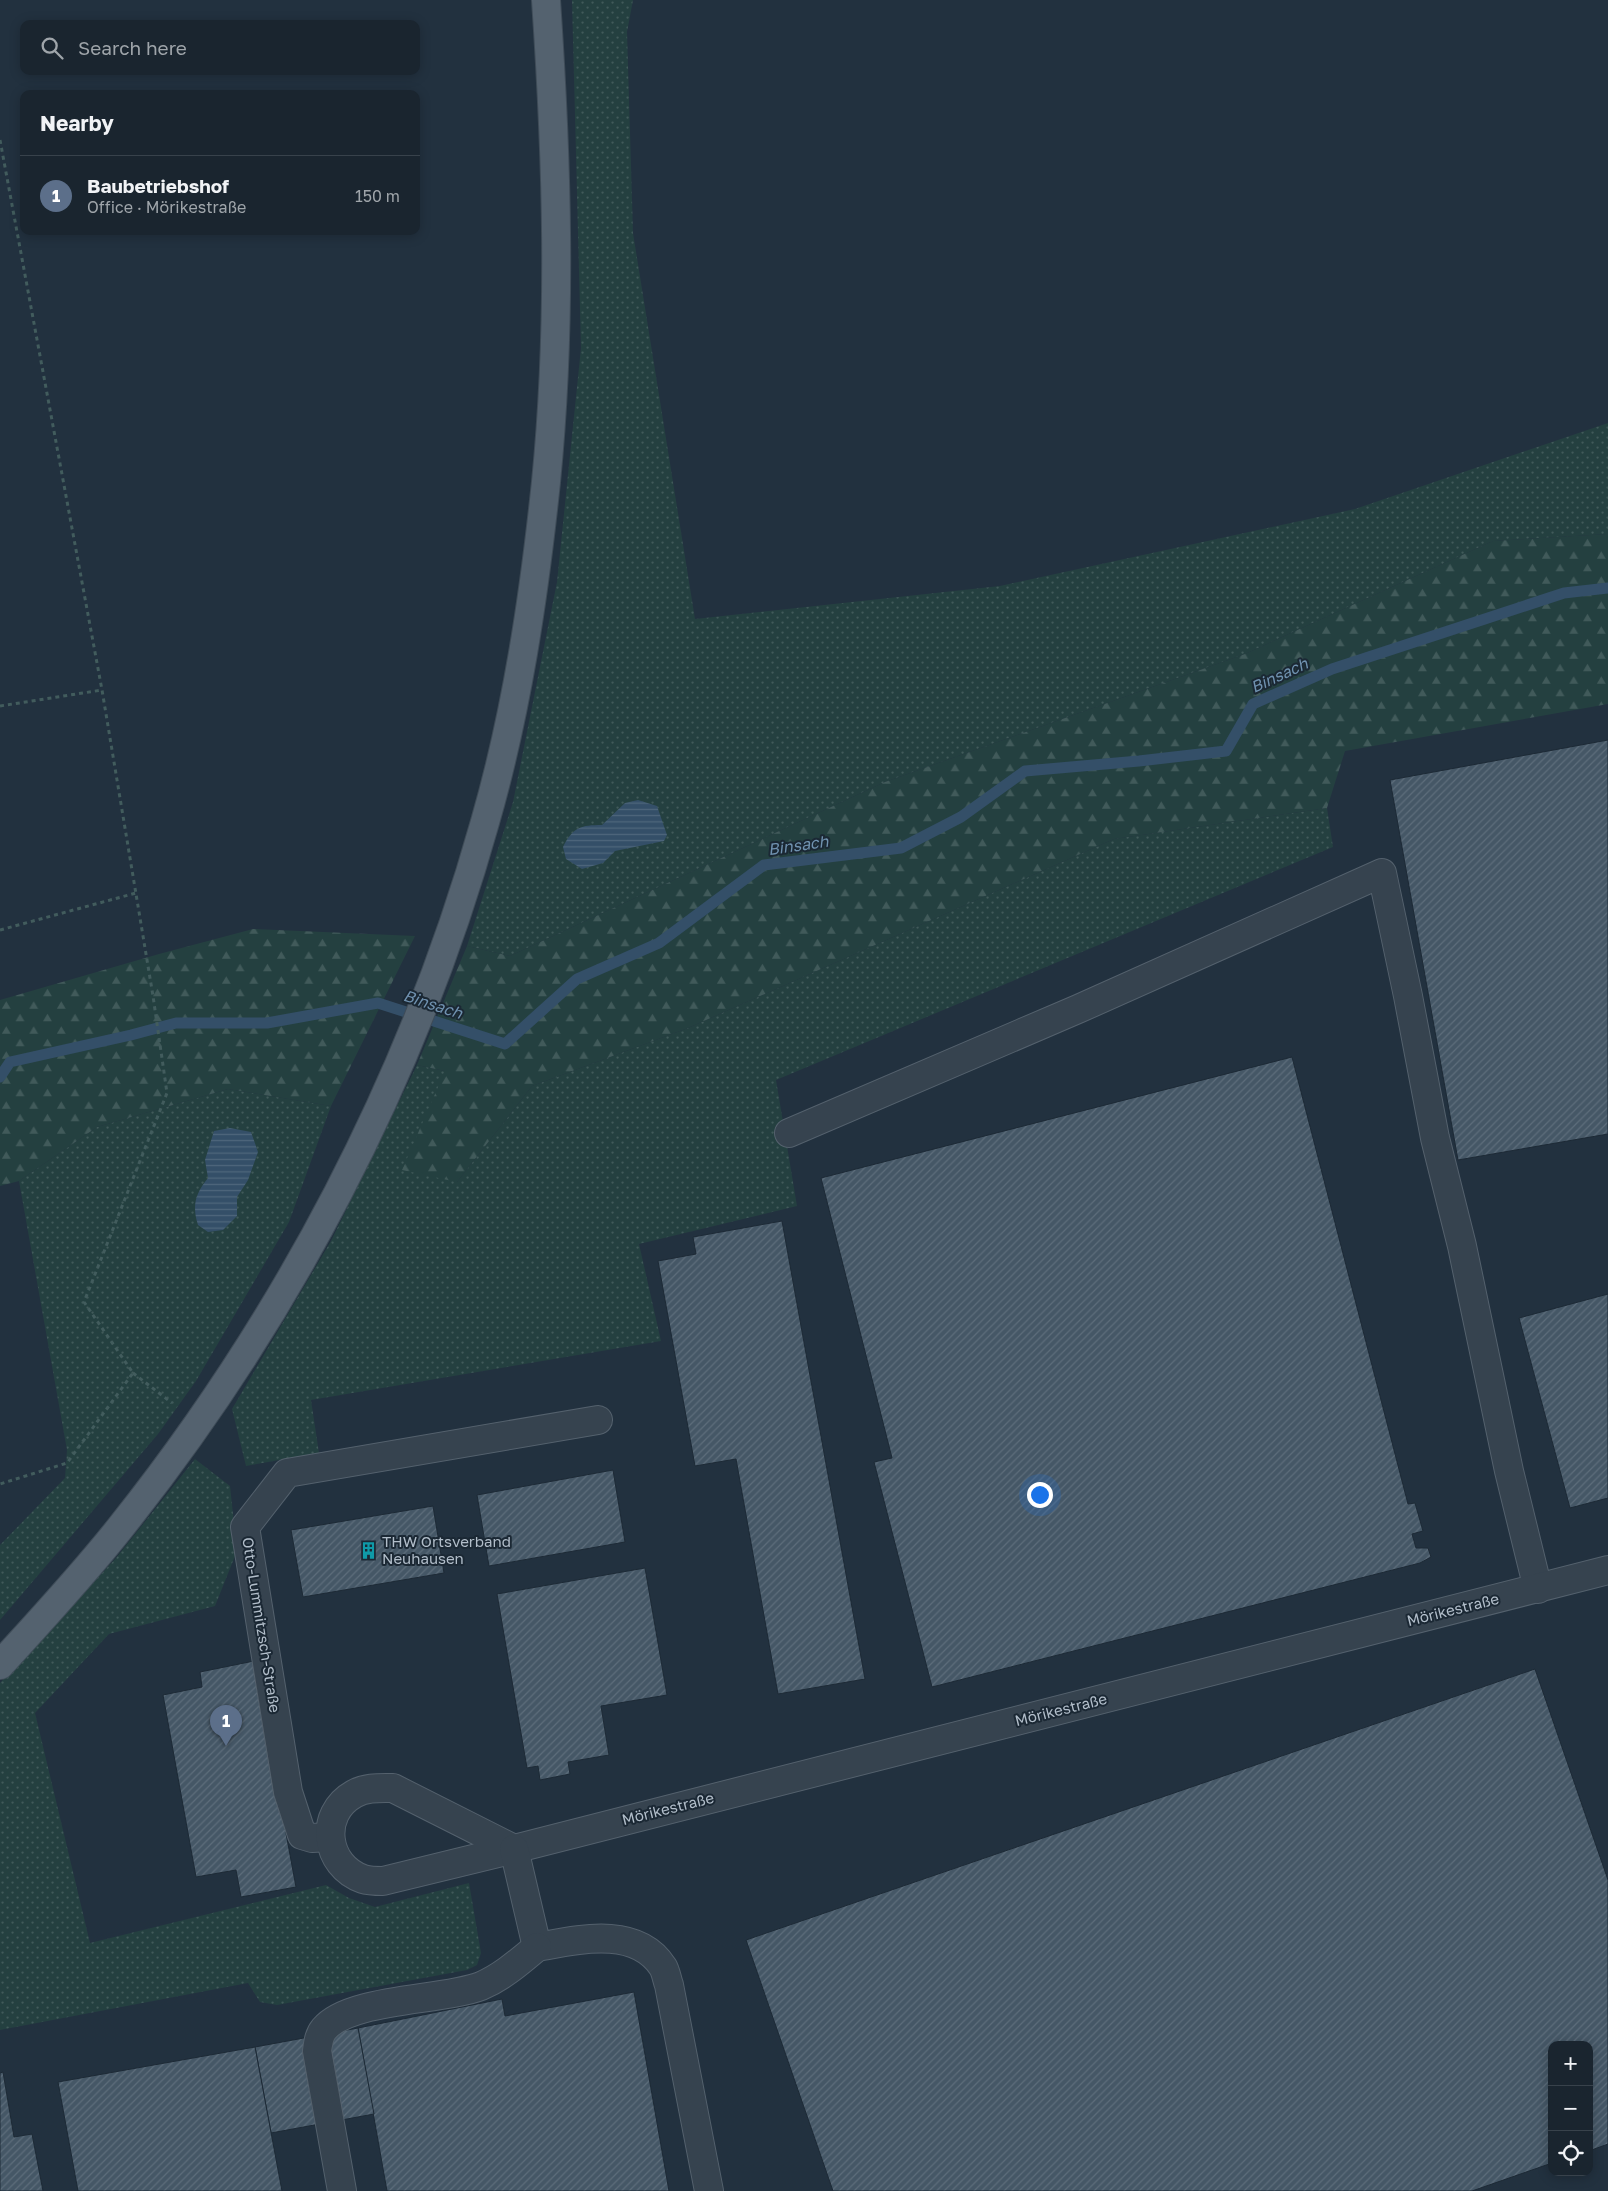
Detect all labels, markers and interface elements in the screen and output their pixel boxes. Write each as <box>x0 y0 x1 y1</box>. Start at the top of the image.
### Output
search box <box>20 20 420 75</box>
icon: search <box>38 34 66 62</box>
text: Search here <box>78 36 187 59</box>
text: Nearby <box>40 110 114 136</box>
text: Baubetriebshof <box>87 174 229 197</box>
text: 1 <box>52 186 60 206</box>
text: 150 m <box>355 186 400 206</box>
text: Office · Mörikestraße <box>87 197 246 217</box>
water label: Binsach <box>1247 653 1312 697</box>
water label: Binsach <box>766 831 831 859</box>
water label: Binsach <box>401 985 466 1023</box>
your location <box>1027 1482 1053 1508</box>
place label: THW Ortsverband Neuhausen <box>382 1532 511 1567</box>
street label: Otto-Lummitzsch-Straße <box>239 1536 285 1714</box>
building icon: THW Ortsverband Neuhausen <box>358 1541 378 1561</box>
street label: Mörikestraße <box>1405 1589 1501 1629</box>
street label: Mörikestraße <box>1013 1689 1109 1729</box>
pin: 1 <box>210 1705 242 1746</box>
street label: Mörikestraße <box>620 1788 716 1828</box>
map controls <box>1548 2041 1593 2176</box>
button: + <box>1548 2041 1593 2086</box>
button: − <box>1548 2086 1593 2131</box>
button: locate <box>1548 2131 1593 2176</box>

